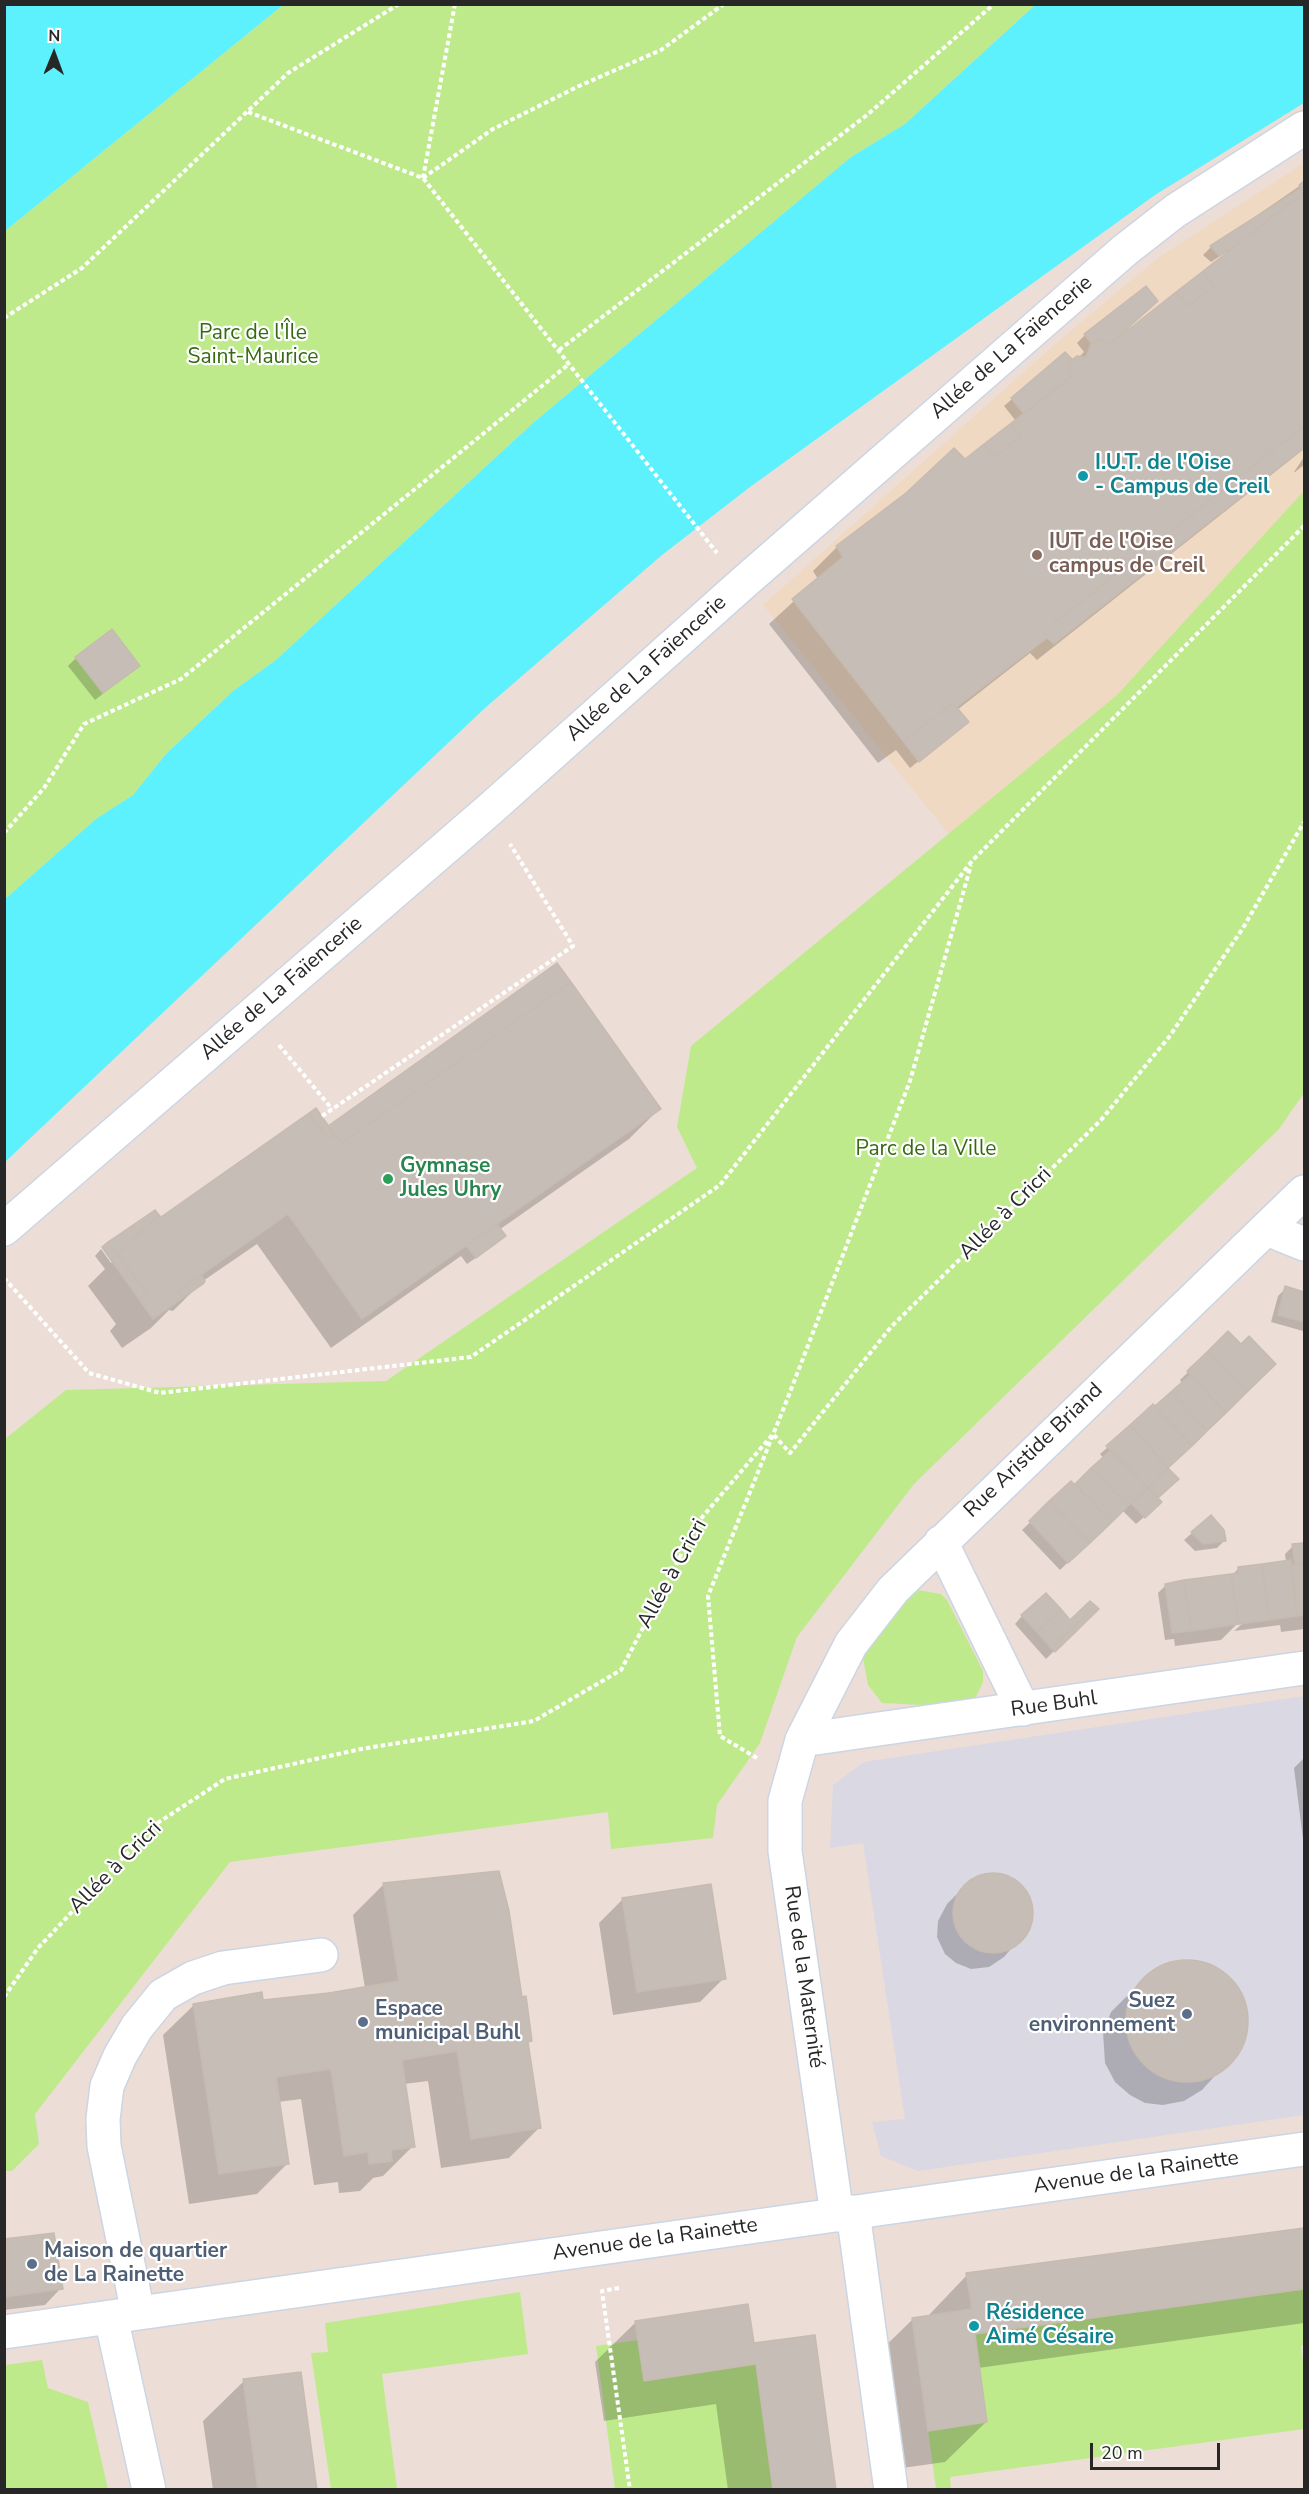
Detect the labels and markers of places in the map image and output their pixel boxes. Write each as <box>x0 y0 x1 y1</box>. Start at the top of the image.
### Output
place label: I.U.T. de l'Oise - Campus de Creil <box>1095 451 1270 501</box>
marker: I.U.T. de l'Oise - Campus de Creil <box>1076 469 1090 483</box>
place label: IUT de l'Oise campus de Creil <box>1049 530 1205 580</box>
marker: IUT de l'Oise campus de Creil <box>1030 548 1044 562</box>
place label: Gymnase Jules Uhry <box>400 1154 501 1204</box>
marker: Gymnase Jules Uhry <box>381 1172 395 1186</box>
place label: Suez environnement <box>1029 1989 1175 2039</box>
place label: Espace municipal Buhl <box>375 1997 521 2047</box>
marker: Suez environnement <box>1180 2007 1194 2021</box>
marker: Espace municipal Buhl <box>356 2015 370 2029</box>
place label: Maison de quartier de La Rainette <box>44 2239 227 2289</box>
marker: Maison de quartier de La Rainette <box>25 2257 39 2271</box>
place label: Résidence Aimé Césaire <box>986 2301 1114 2351</box>
marker: Résidence Aimé Césaire <box>967 2319 981 2333</box>

